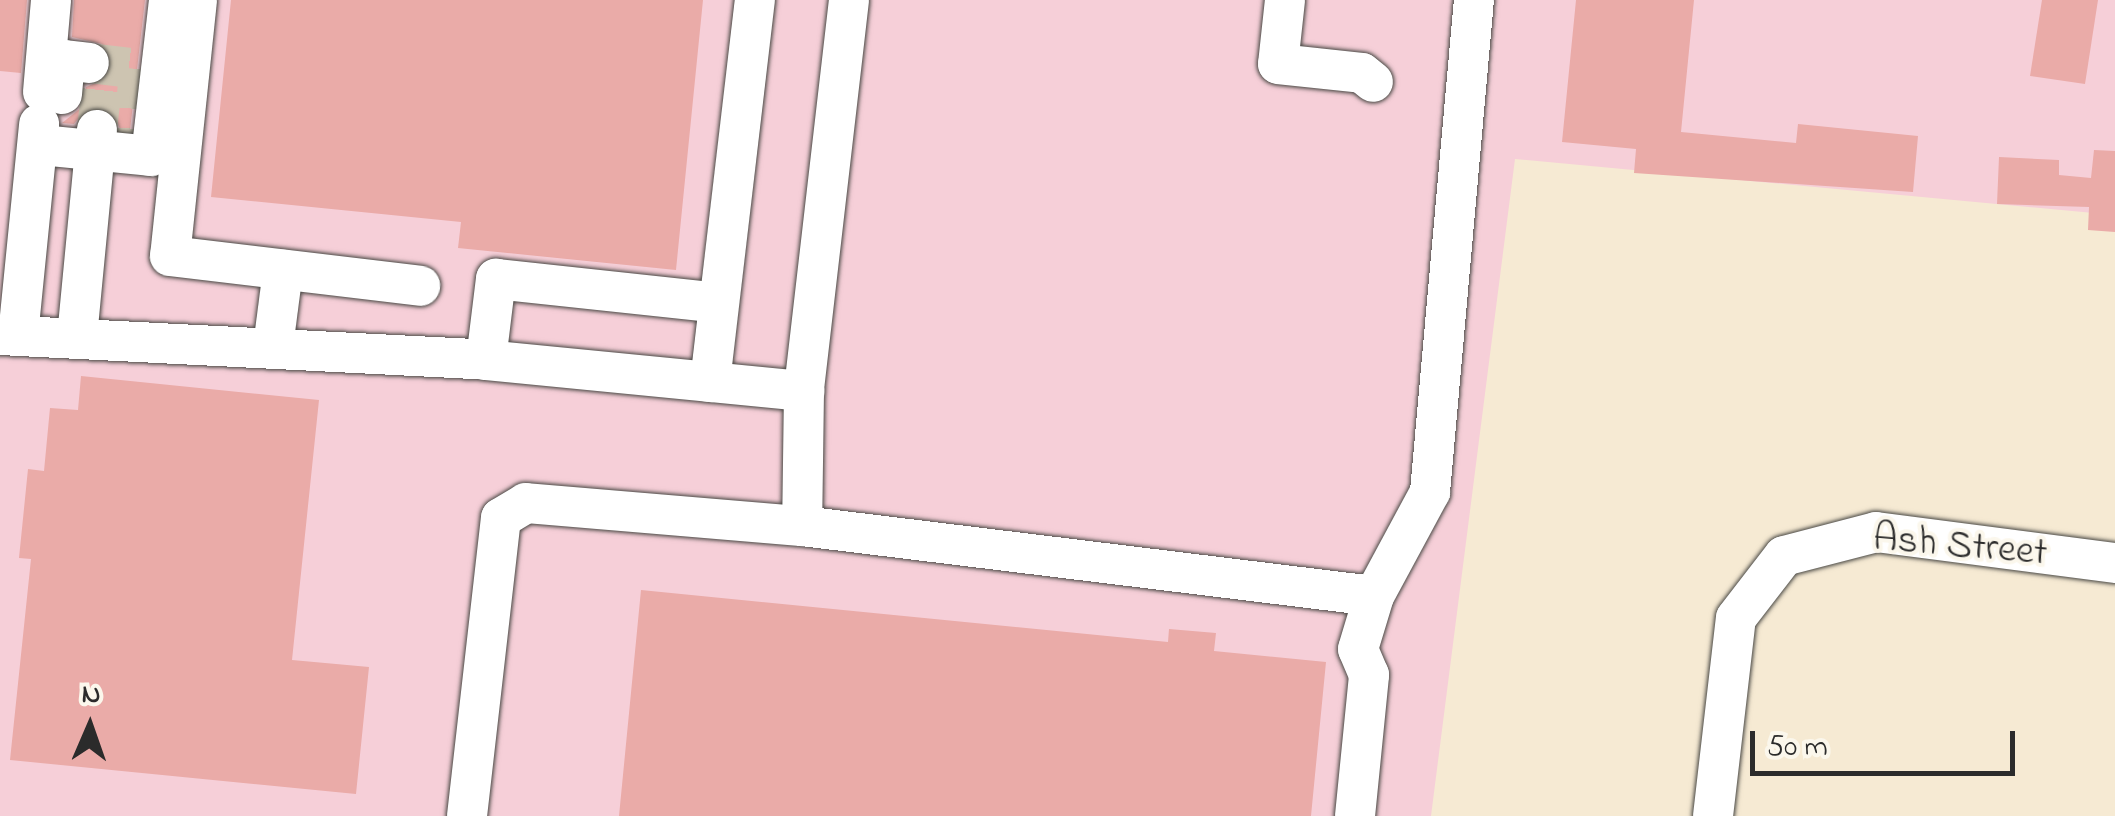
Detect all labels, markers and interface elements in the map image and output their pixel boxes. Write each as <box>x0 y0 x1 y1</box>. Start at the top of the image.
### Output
street label: Ash Street <box>1871 515 2049 579</box>
text: N <box>81 675 101 716</box>
north arrow <box>40 676 140 776</box>
scale bar <box>1755 711 2020 773</box>
text: 50 m <box>1767 726 1828 770</box>

